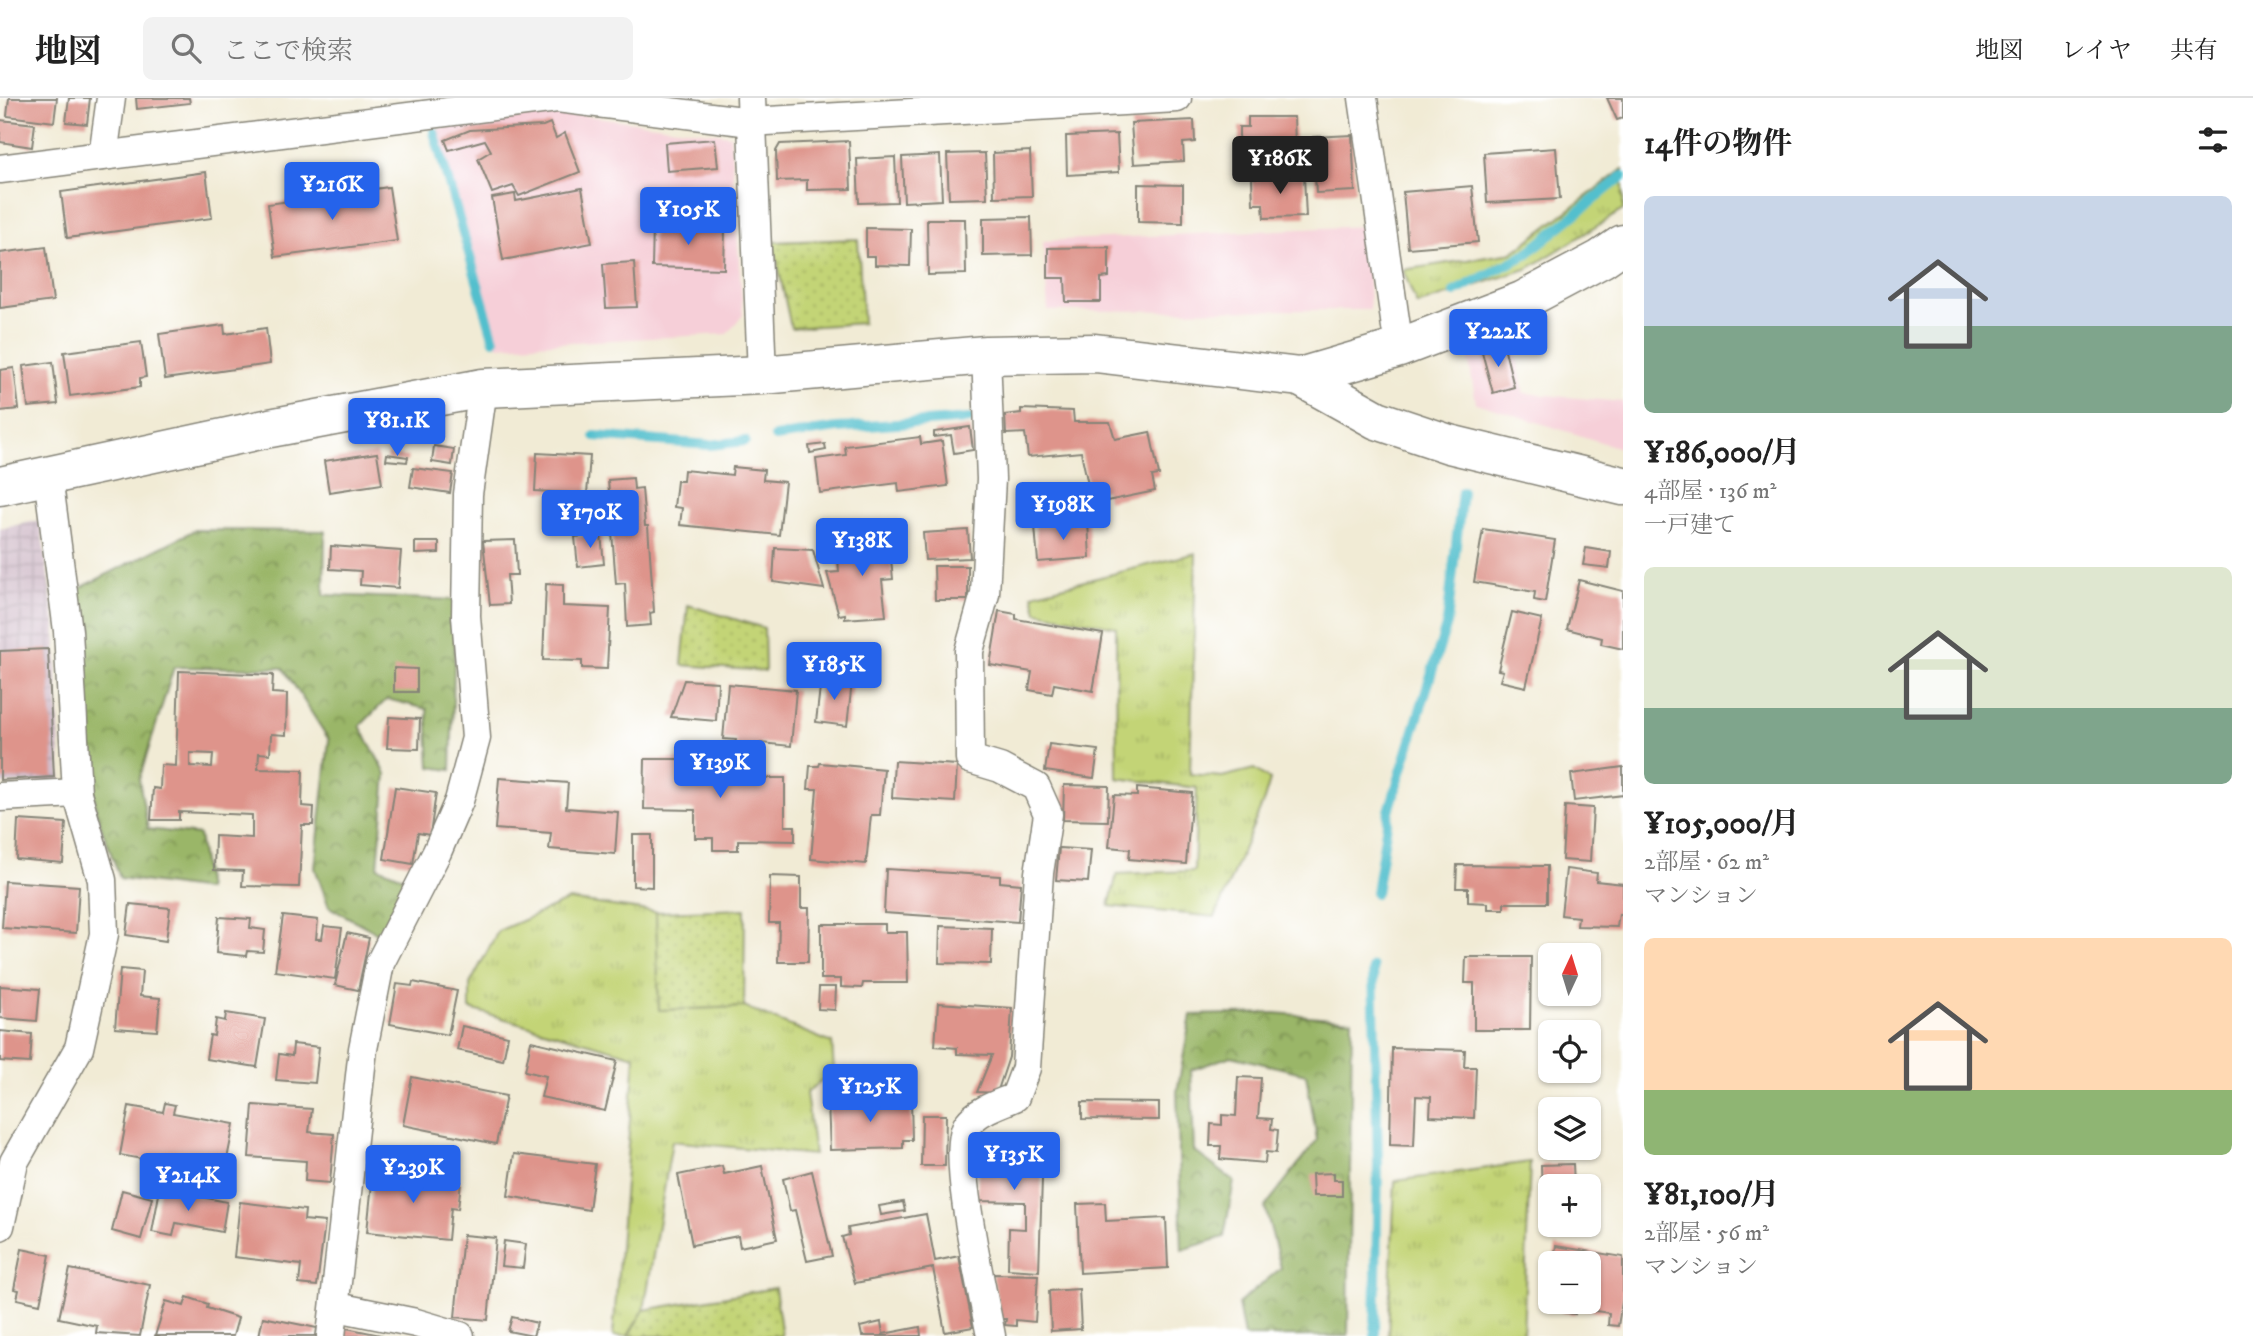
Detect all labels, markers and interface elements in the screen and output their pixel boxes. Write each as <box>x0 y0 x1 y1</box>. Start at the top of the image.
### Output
search box <box>143 17 633 80</box>
icon: search <box>167 29 205 67</box>
text: 地図 <box>35 32 101 73</box>
text: ここで検索 <box>223 35 353 68</box>
text: 地図 <box>1975 36 2023 66</box>
text: レイヤ <box>2061 36 2132 66</box>
text: 共有 <box>2170 36 2218 66</box>
icon: filters <box>2194 121 2232 159</box>
text: 14件の物件 <box>1644 126 1792 163</box>
pin: ¥186K <box>1231 136 1329 196</box>
text: ¥186K <box>1248 144 1312 173</box>
pin: ¥216K <box>283 162 381 222</box>
text: ¥216K <box>300 170 364 199</box>
pin: ¥105K <box>639 188 737 247</box>
text: ¥105K <box>656 195 720 224</box>
icon: home <box>1875 241 2001 367</box>
pin: ¥222K <box>1449 310 1547 369</box>
text: ¥222K <box>1465 317 1531 346</box>
pin: ¥81.1K <box>340 398 454 458</box>
text: ¥81.1K <box>364 406 430 435</box>
text: ¥186,000/月 <box>1644 435 1800 472</box>
text: 4部屋 · 136 m² <box>1644 477 1777 506</box>
pin: ¥198K <box>1014 482 1112 542</box>
pin: ¥170K <box>541 490 639 550</box>
text: ¥198K <box>1032 490 1094 519</box>
text: ¥170K <box>558 498 622 527</box>
text: 一戸建て <box>1644 511 1736 540</box>
pin: ¥138K <box>813 518 911 578</box>
text: ¥138K <box>832 526 892 555</box>
icon: home <box>1875 612 2001 738</box>
pin: ¥185K <box>785 642 883 702</box>
text: ¥185K <box>803 650 865 679</box>
pin: ¥139K <box>671 740 769 800</box>
text: ¥139K <box>690 748 750 777</box>
text: ¥105,000/月 <box>1644 806 1800 843</box>
text: 2部屋 · 62 m² <box>1644 848 1769 877</box>
text: マンション <box>1644 882 1758 911</box>
north arrow <box>1538 943 1601 1006</box>
map controls <box>1538 943 1601 1314</box>
icon: home <box>1875 983 2001 1109</box>
button: locate <box>1538 1020 1601 1083</box>
pin: ¥125K <box>821 1065 919 1124</box>
text: ¥125K <box>839 1072 901 1101</box>
button: layers <box>1538 1097 1601 1160</box>
pin: ¥135K <box>965 1132 1063 1192</box>
text: ¥135K <box>984 1140 1044 1169</box>
pin: ¥239K <box>364 1146 462 1205</box>
text: ¥239K <box>382 1153 444 1182</box>
pin: ¥214K <box>139 1154 237 1213</box>
text: ¥214K <box>156 1161 220 1190</box>
button: + <box>1538 1174 1601 1237</box>
text: ¥81,100/月 <box>1644 1177 1780 1214</box>
text: 2部屋 · 56 m² <box>1644 1219 1769 1248</box>
button: − <box>1538 1251 1601 1314</box>
text: マンション <box>1644 1253 1758 1282</box>

